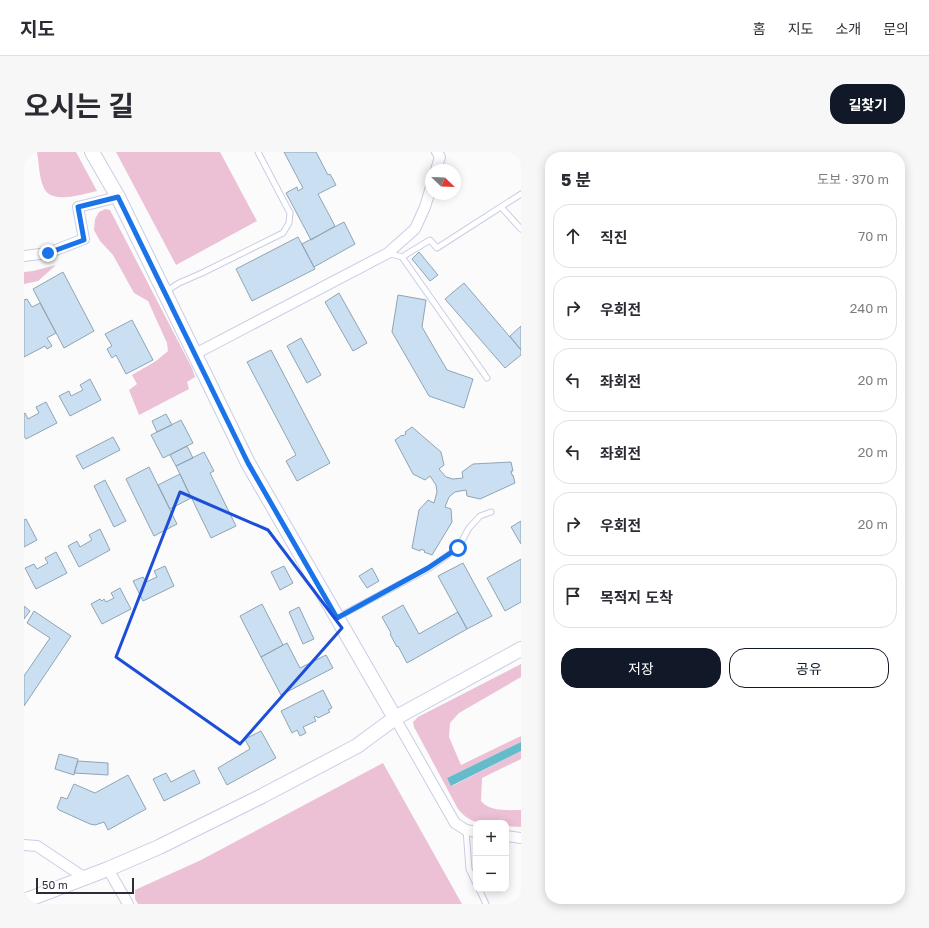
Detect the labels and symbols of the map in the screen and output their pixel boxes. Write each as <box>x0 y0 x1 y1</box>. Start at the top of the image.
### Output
north arrow <box>425 164 461 200</box>
route end <box>39 244 57 262</box>
route start <box>449 539 467 557</box>
scale bar <box>36 876 134 895</box>

